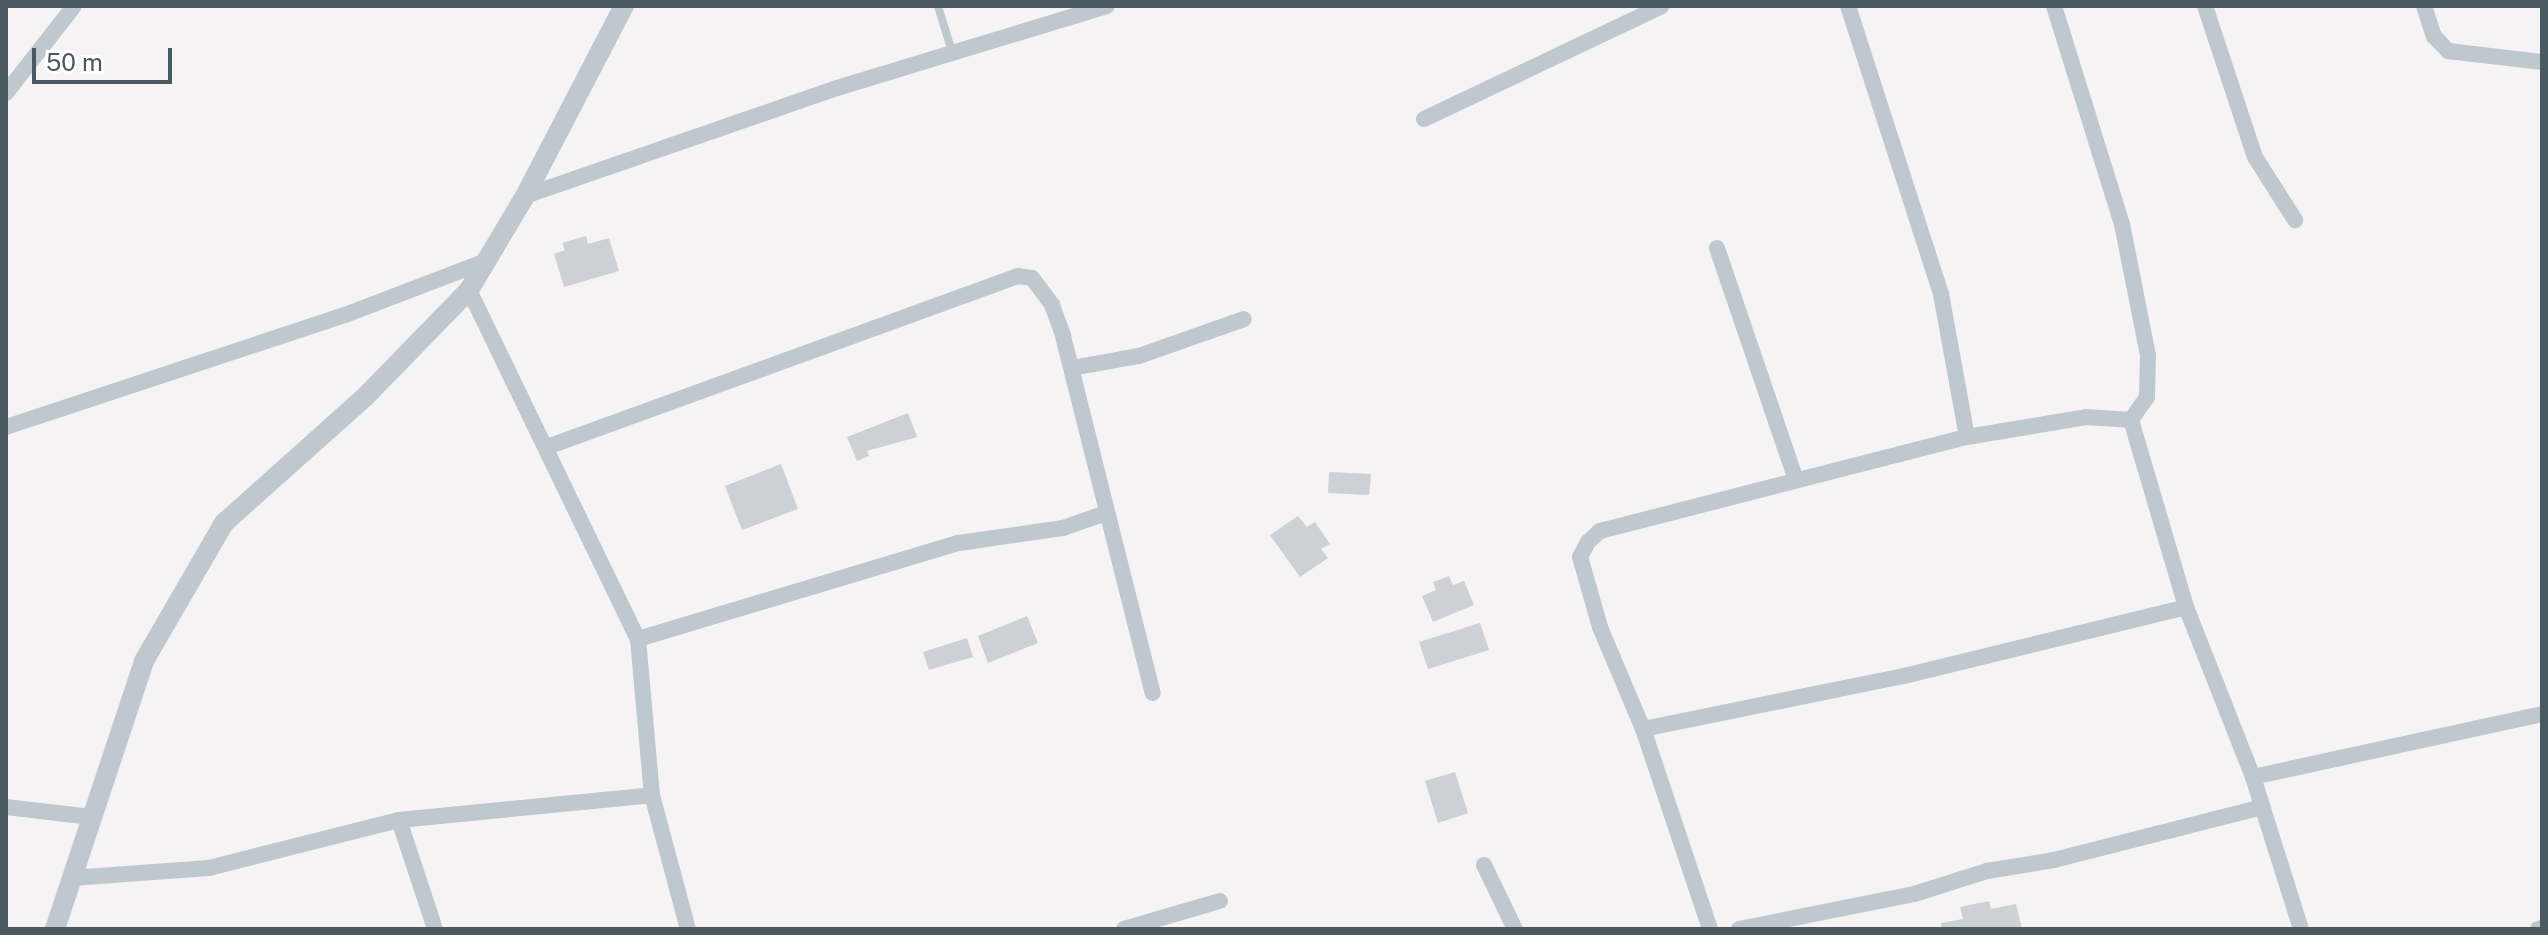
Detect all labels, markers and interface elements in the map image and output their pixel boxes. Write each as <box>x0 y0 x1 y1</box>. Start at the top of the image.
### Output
scale bar <box>36 32 176 82</box>
text: 50 m <box>46 48 103 76</box>

